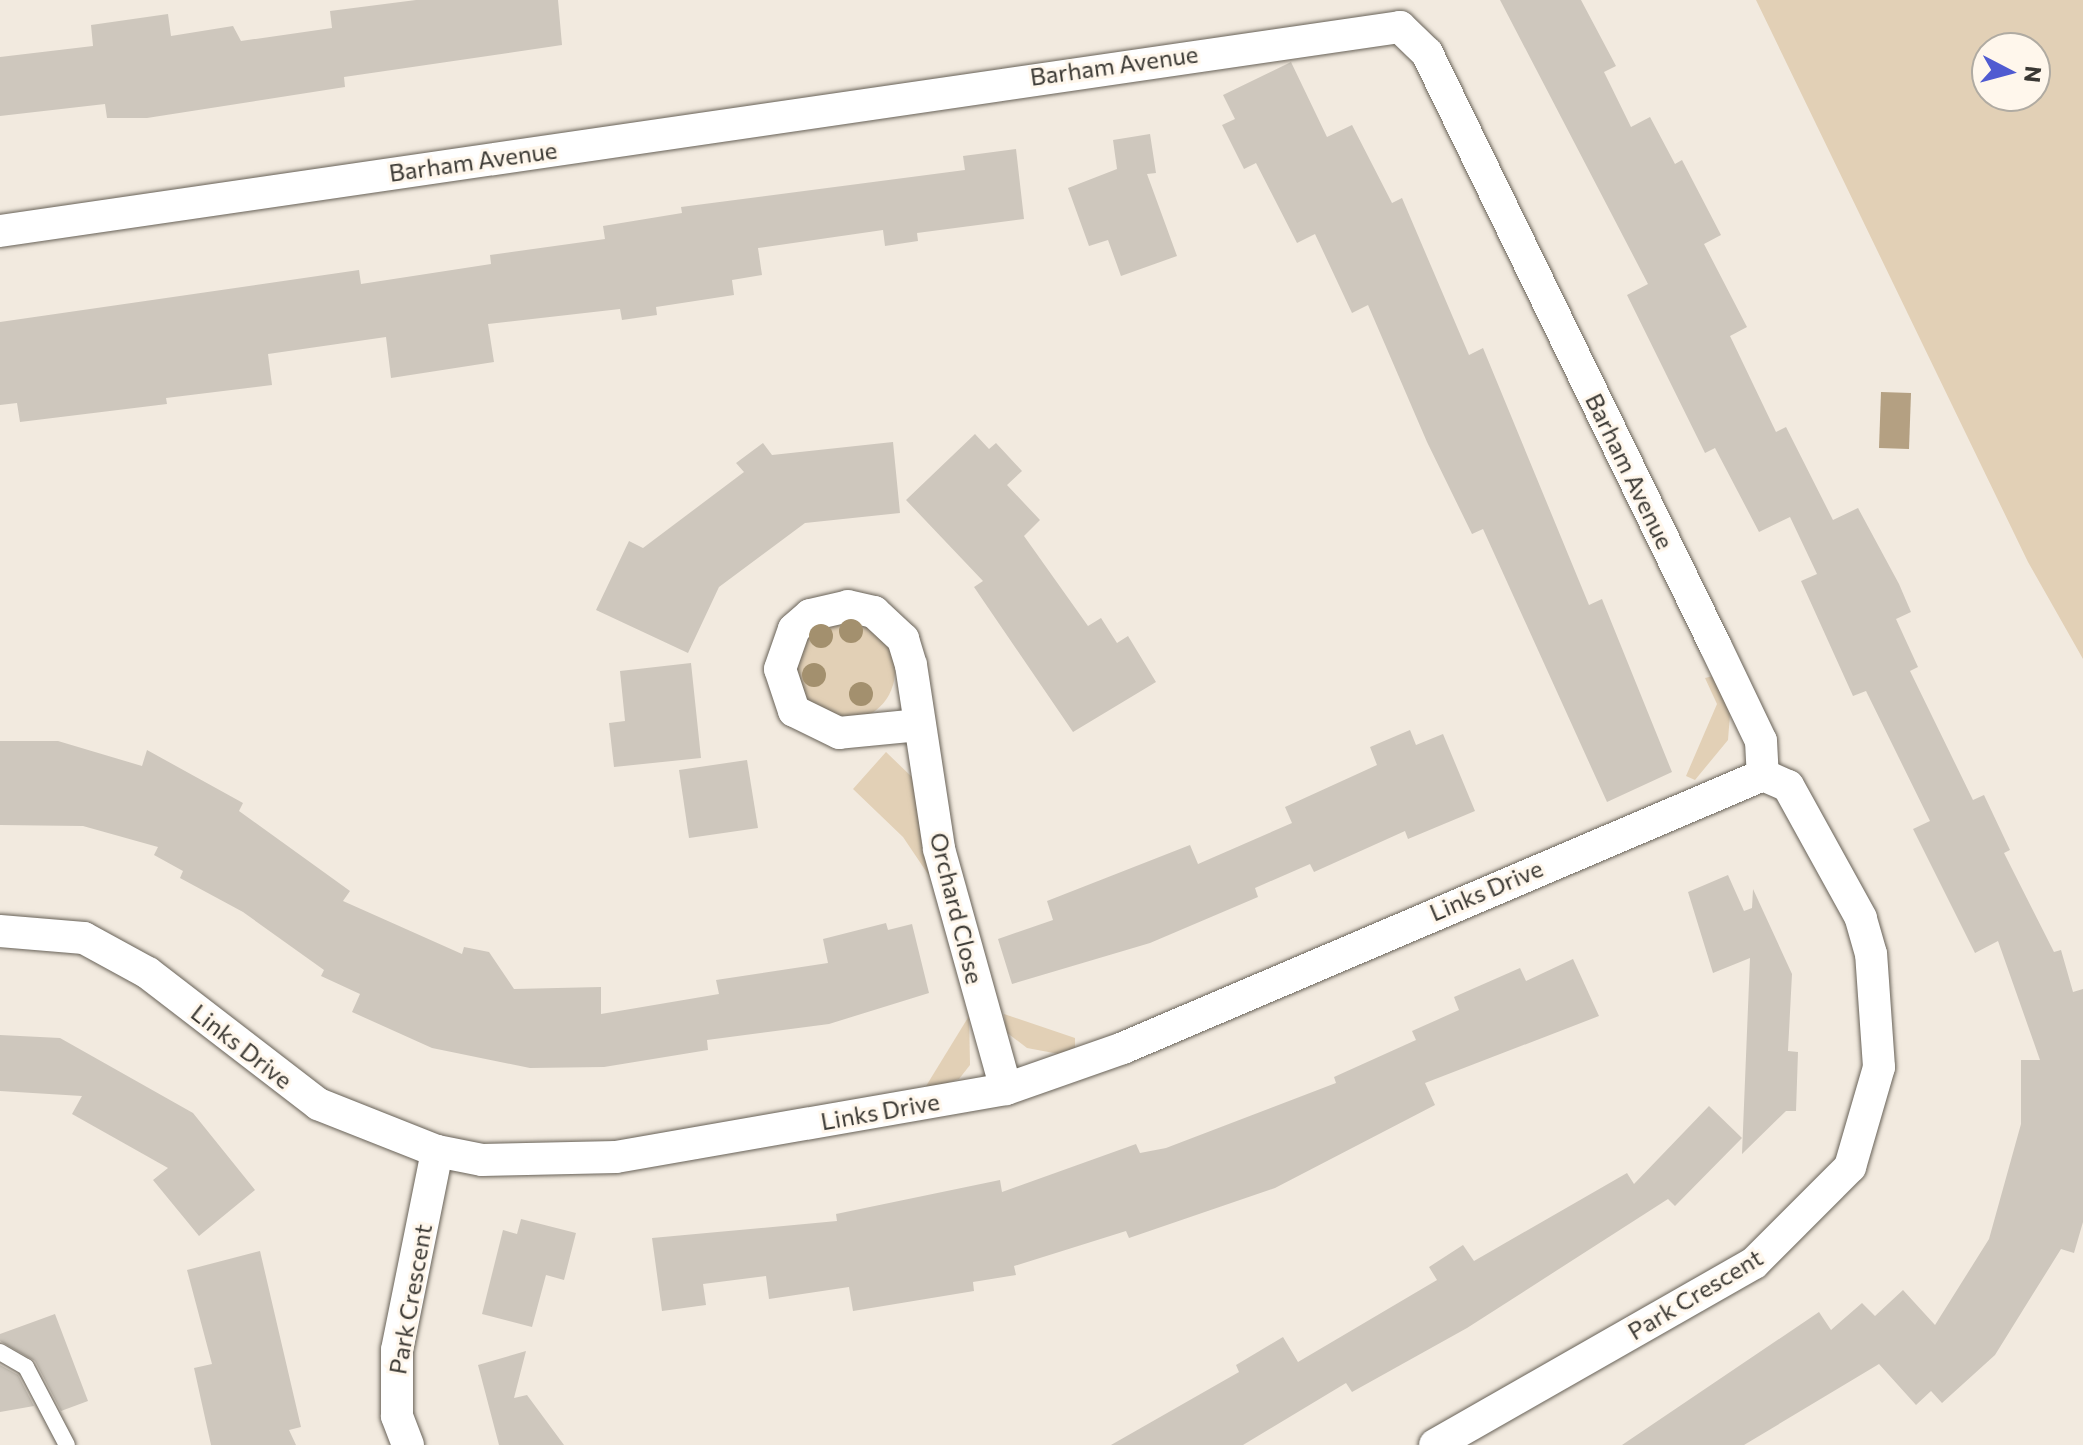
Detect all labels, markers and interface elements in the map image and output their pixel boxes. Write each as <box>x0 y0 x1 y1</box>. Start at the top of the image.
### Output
north arrow <box>1971 32 2051 112</box>
street label: Barham Avenue <box>1028 39 1200 91</box>
text: N <box>2019 65 2048 84</box>
street label: Barham Avenue <box>387 135 559 187</box>
street label: Barham Avenue <box>1580 389 1680 553</box>
street label: Orchard Close <box>924 829 990 987</box>
street label: Links Drive <box>1425 853 1547 927</box>
street label: Links Drive <box>186 998 298 1094</box>
street label: Links Drive <box>818 1086 942 1136</box>
street label: Park Crescent <box>383 1222 437 1376</box>
street label: Park Crescent <box>1622 1242 1768 1346</box>

